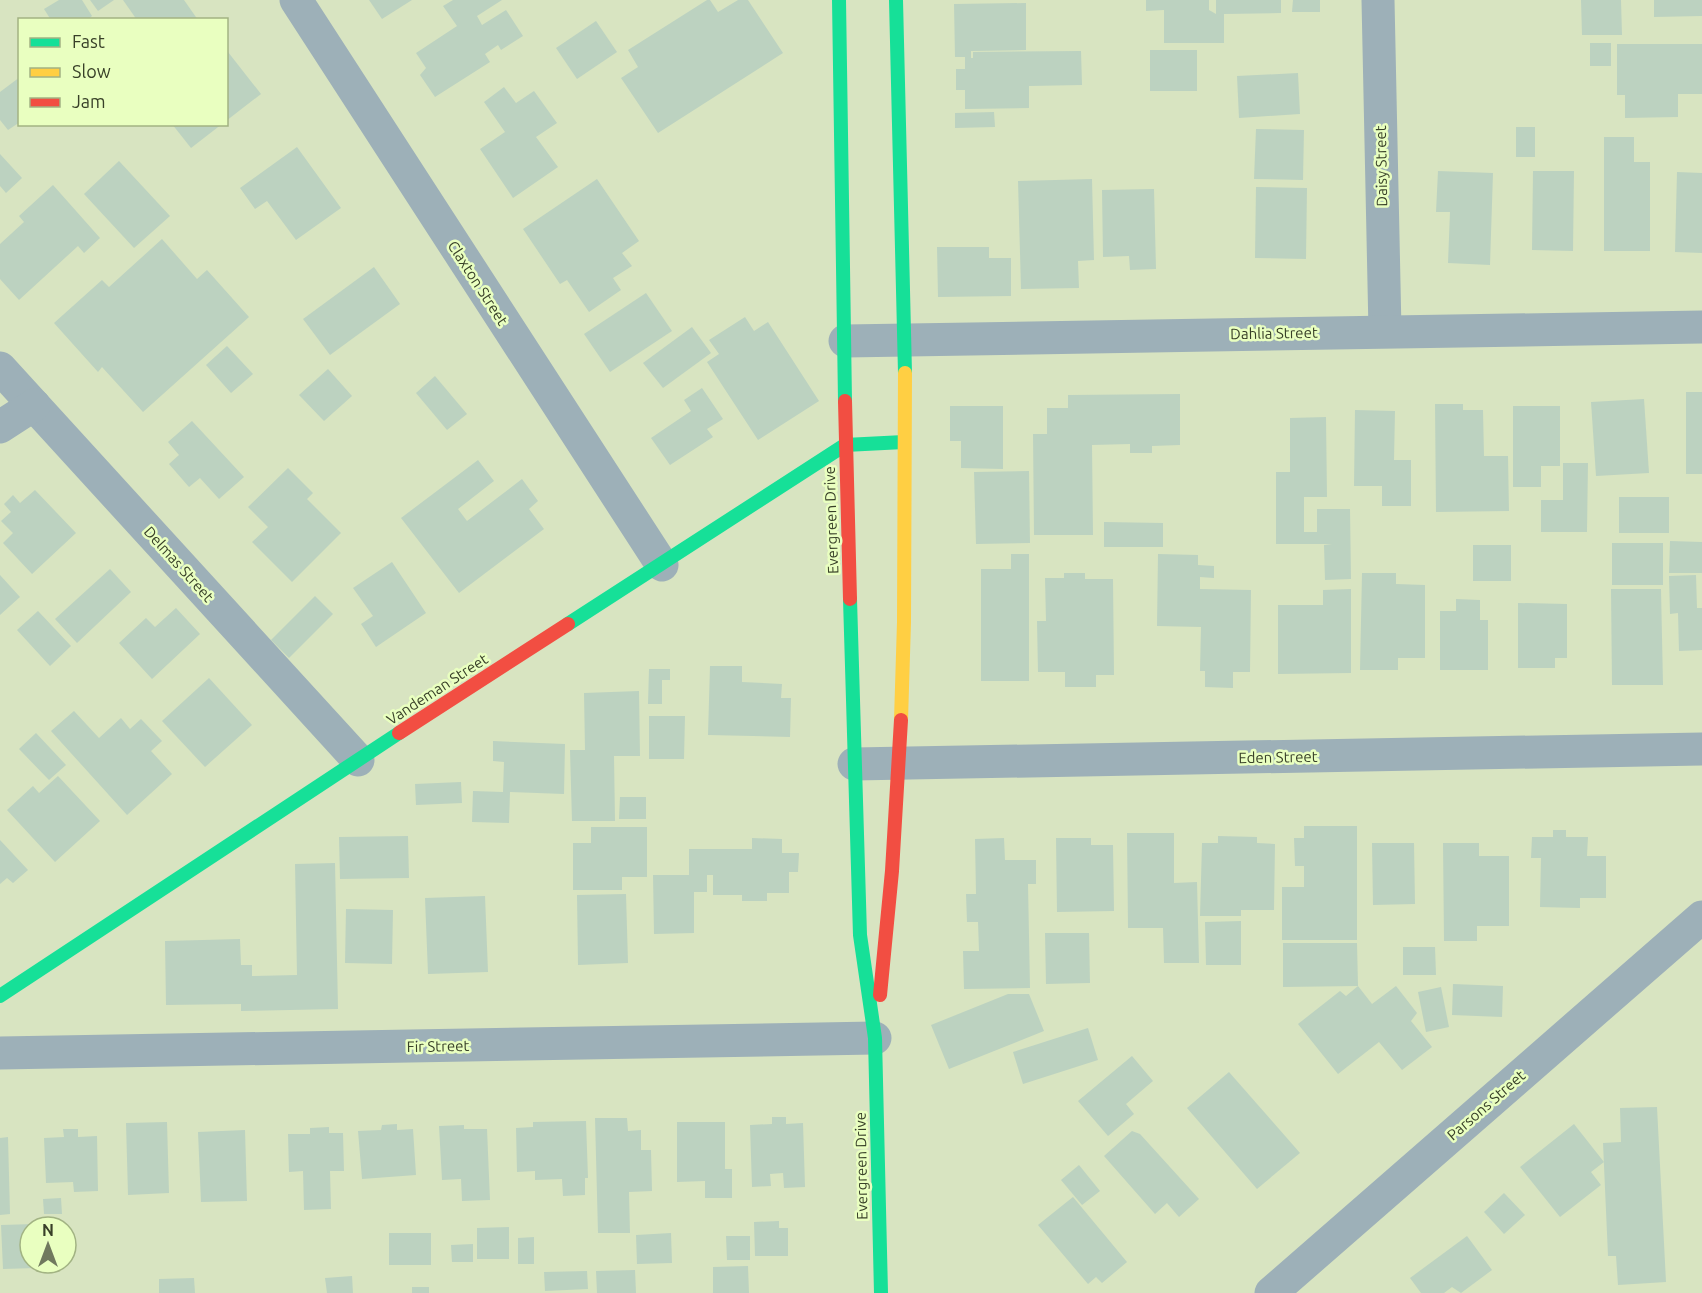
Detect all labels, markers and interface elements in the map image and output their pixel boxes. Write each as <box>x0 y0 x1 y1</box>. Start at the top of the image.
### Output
legend <box>18 18 228 126</box>
text: Fast <box>72 31 105 51</box>
text: Slow <box>72 61 111 81</box>
text: Jam <box>72 91 106 111</box>
street label: Daisy Street <box>1372 125 1390 207</box>
street label: Claxton Street <box>444 238 512 328</box>
street label: Dahlia Street <box>1230 324 1318 342</box>
street label: Evergreen Drive <box>821 466 841 574</box>
street label: Delmas Street <box>141 523 217 605</box>
street label: Vandeman Street <box>383 650 491 728</box>
street label: Eden Street <box>1238 748 1318 766</box>
street label: Fir Street <box>407 1037 470 1055</box>
street label: Parsons Street <box>1443 1066 1529 1144</box>
street label: Evergreen Drive <box>852 1112 870 1220</box>
north arrow <box>18 1215 78 1275</box>
text: N <box>42 1221 54 1239</box>

